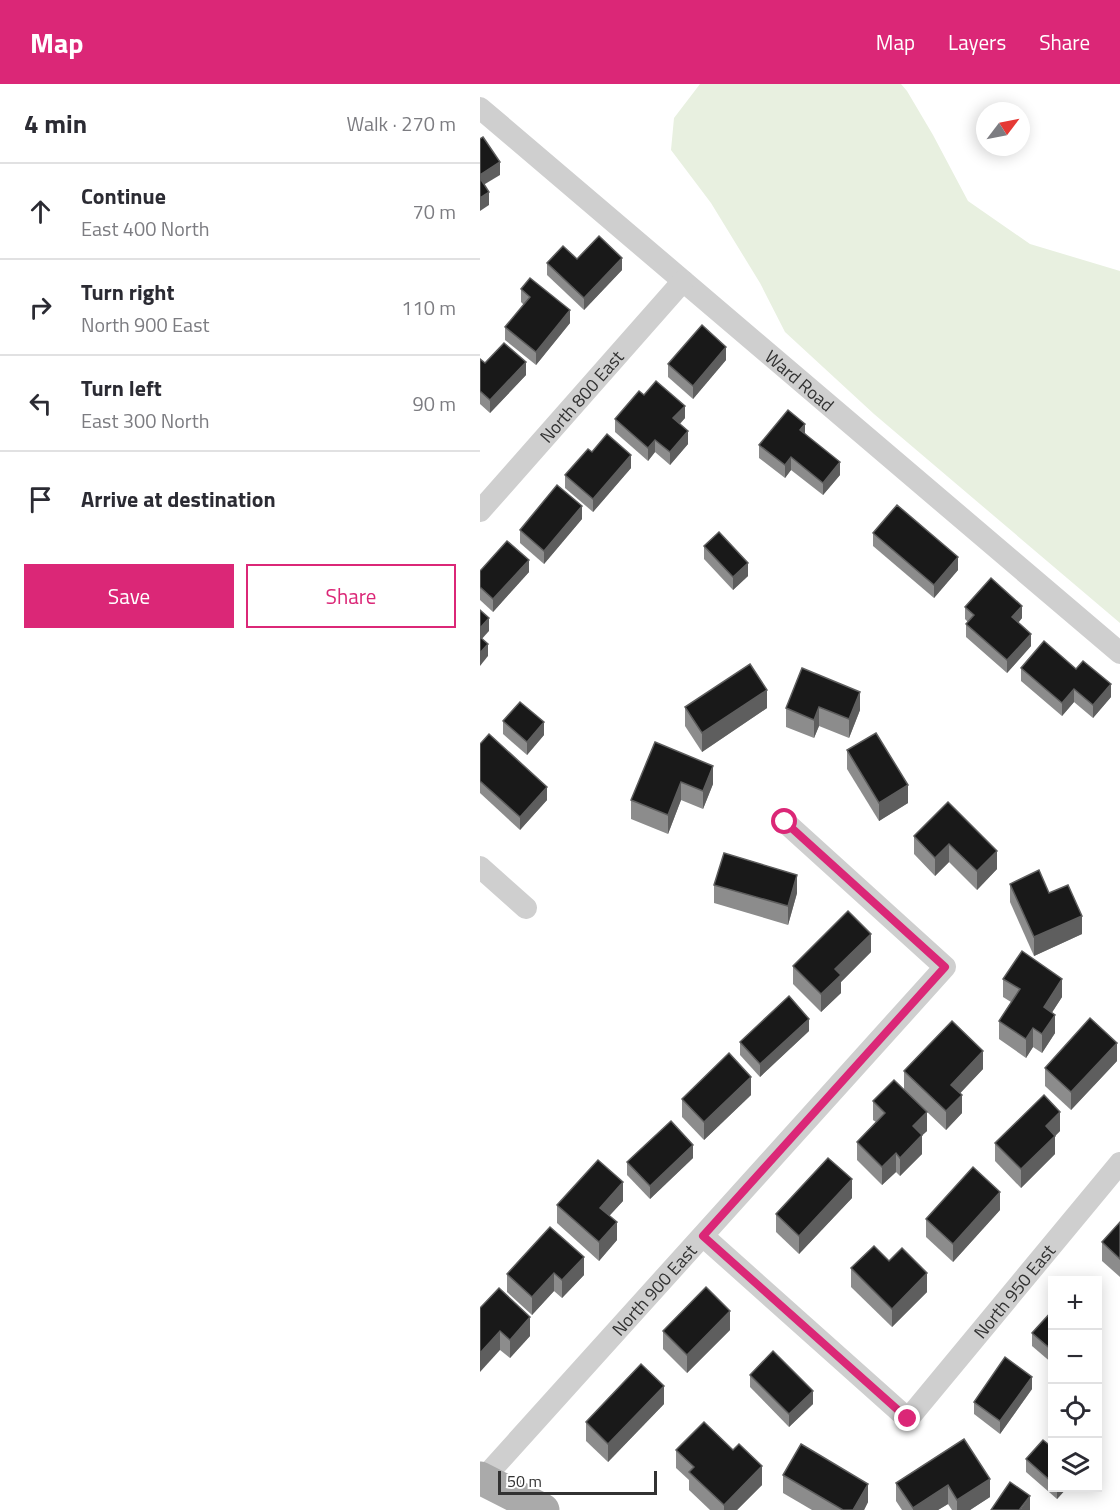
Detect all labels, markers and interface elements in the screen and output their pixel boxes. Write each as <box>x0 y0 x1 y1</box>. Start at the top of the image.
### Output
text: Map <box>30 21 84 64</box>
text: Map <box>876 26 915 58</box>
text: Layers <box>948 26 1006 58</box>
text: Share <box>1039 26 1090 58</box>
north arrow <box>976 102 1030 156</box>
text: 4 min <box>24 104 87 143</box>
text: Walk · 270 m <box>347 108 456 139</box>
text: Continue <box>81 179 166 213</box>
icon: ahead <box>24 195 57 228</box>
text: 70 m <box>412 196 456 227</box>
text: East 400 North <box>81 213 209 244</box>
text: Turn right <box>81 275 175 309</box>
icon: right <box>24 291 57 324</box>
text: 110 m <box>401 292 456 323</box>
text: North 900 East <box>81 309 209 340</box>
street label: North 800 East <box>533 343 630 449</box>
street label: Ward Road <box>759 343 840 418</box>
text: Turn left <box>81 371 162 405</box>
icon: left <box>24 387 57 420</box>
text: 90 m <box>412 388 456 419</box>
text: East 300 North <box>81 405 209 436</box>
text: Arrive at destination <box>81 482 276 516</box>
icon: arrive <box>24 483 57 516</box>
button: Save <box>24 564 234 628</box>
button: Share <box>246 564 456 628</box>
route start <box>771 808 797 834</box>
street label: North 900 East <box>605 1237 703 1342</box>
street label: North 950 East <box>967 1237 1062 1344</box>
map controls <box>1048 1276 1102 1492</box>
button: + <box>1048 1276 1102 1330</box>
button: − <box>1048 1330 1102 1384</box>
button: locate <box>1048 1384 1102 1438</box>
route end <box>894 1405 920 1431</box>
button: layers <box>1048 1438 1102 1492</box>
scale bar <box>498 1468 657 1496</box>
text: 50 m <box>507 1469 542 1493</box>

